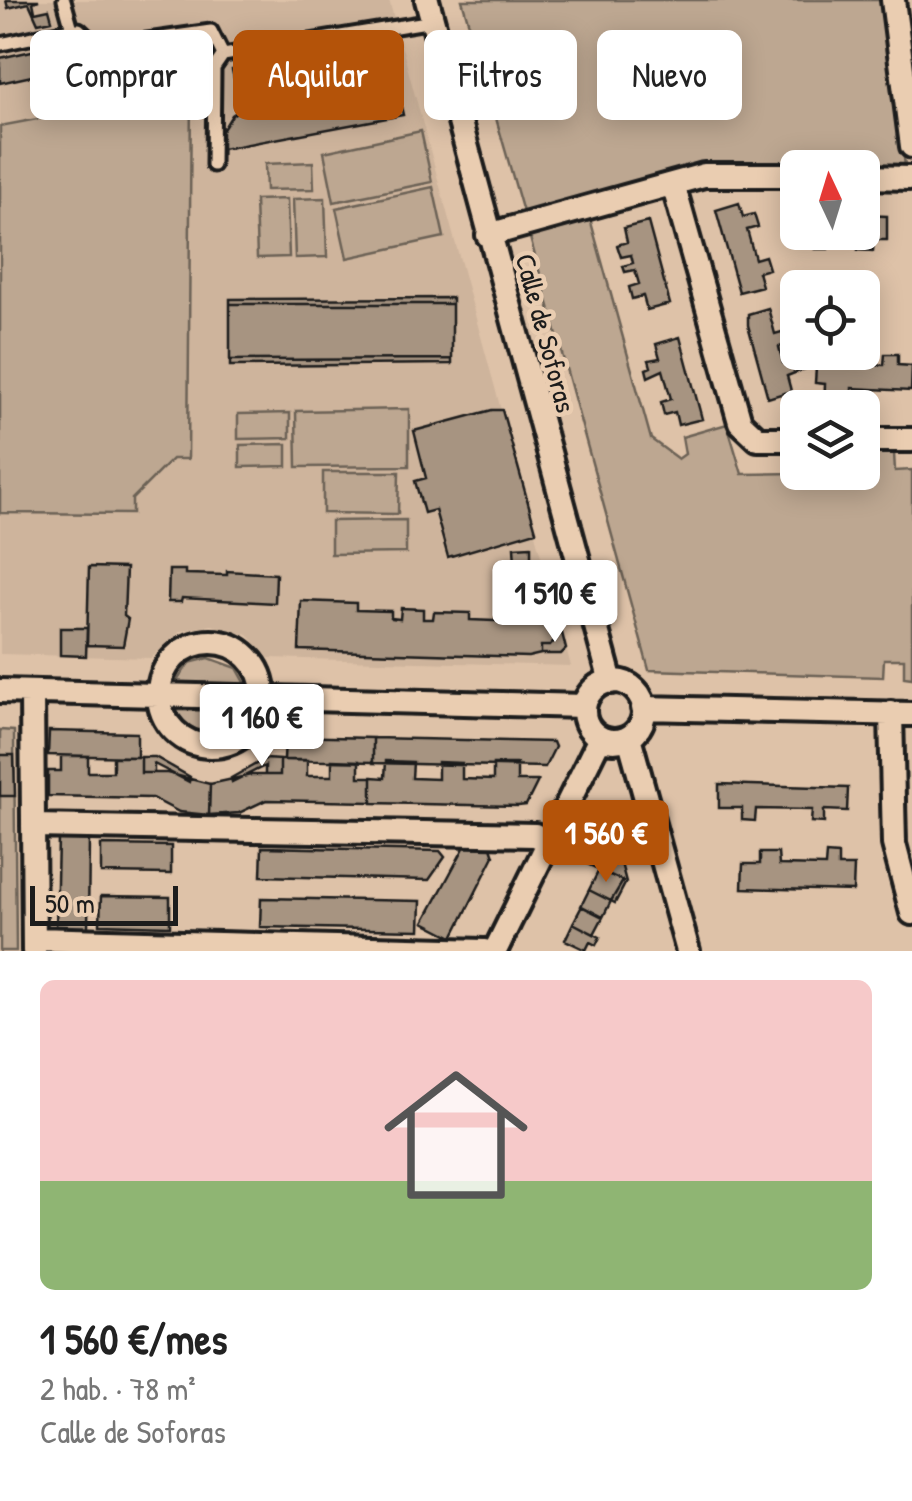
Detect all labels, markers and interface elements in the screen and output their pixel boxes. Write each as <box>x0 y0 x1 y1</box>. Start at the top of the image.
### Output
chip: Comprar <box>30 30 213 120</box>
chip: Alquilar <box>233 30 404 120</box>
chip: Filtros <box>424 30 577 120</box>
chip: Nuevo <box>597 30 742 120</box>
north arrow <box>780 150 880 250</box>
map controls <box>780 150 880 490</box>
street label: Calle de Soforas <box>507 250 585 416</box>
button: locate <box>780 270 880 370</box>
button: layers <box>780 390 880 490</box>
pin: 1 510 € <box>463 560 647 645</box>
text: 1 510 € <box>514 571 596 614</box>
pin: 1 160 € <box>170 684 354 769</box>
text: 1 160 € <box>222 695 302 738</box>
pin: 1 560 € <box>514 800 698 885</box>
text: 1 560 € <box>565 811 647 854</box>
scale bar <box>30 881 178 926</box>
text: 50 m <box>45 884 95 922</box>
icon: home <box>366 1045 546 1225</box>
text: 1 560 €/mes <box>40 1310 227 1367</box>
text: 2 hab. · 78 m² <box>40 1367 196 1410</box>
text: Calle de Soforas <box>40 1410 226 1453</box>

